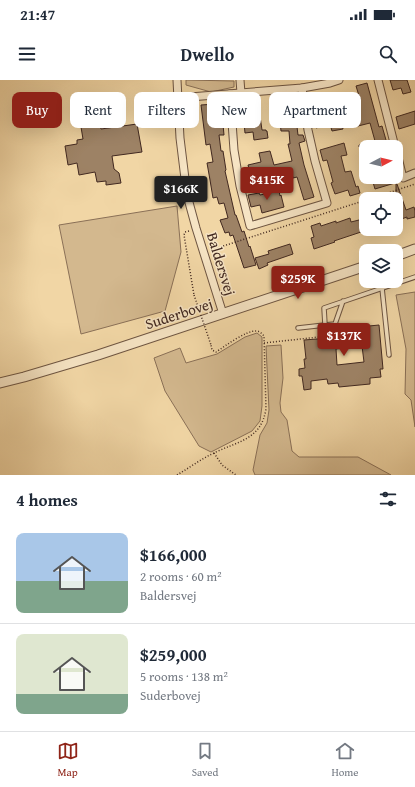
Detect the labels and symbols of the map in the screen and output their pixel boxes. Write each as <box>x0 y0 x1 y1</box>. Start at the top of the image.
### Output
north arrow <box>359 140 403 184</box>
pin: $415K <box>239 167 295 201</box>
pin: $166K <box>153 176 209 210</box>
street label: Baldersvej <box>202 230 241 298</box>
pin: $259K <box>270 266 326 300</box>
street label: Suderbovej <box>142 293 215 334</box>
pin: $137K <box>316 323 372 357</box>

